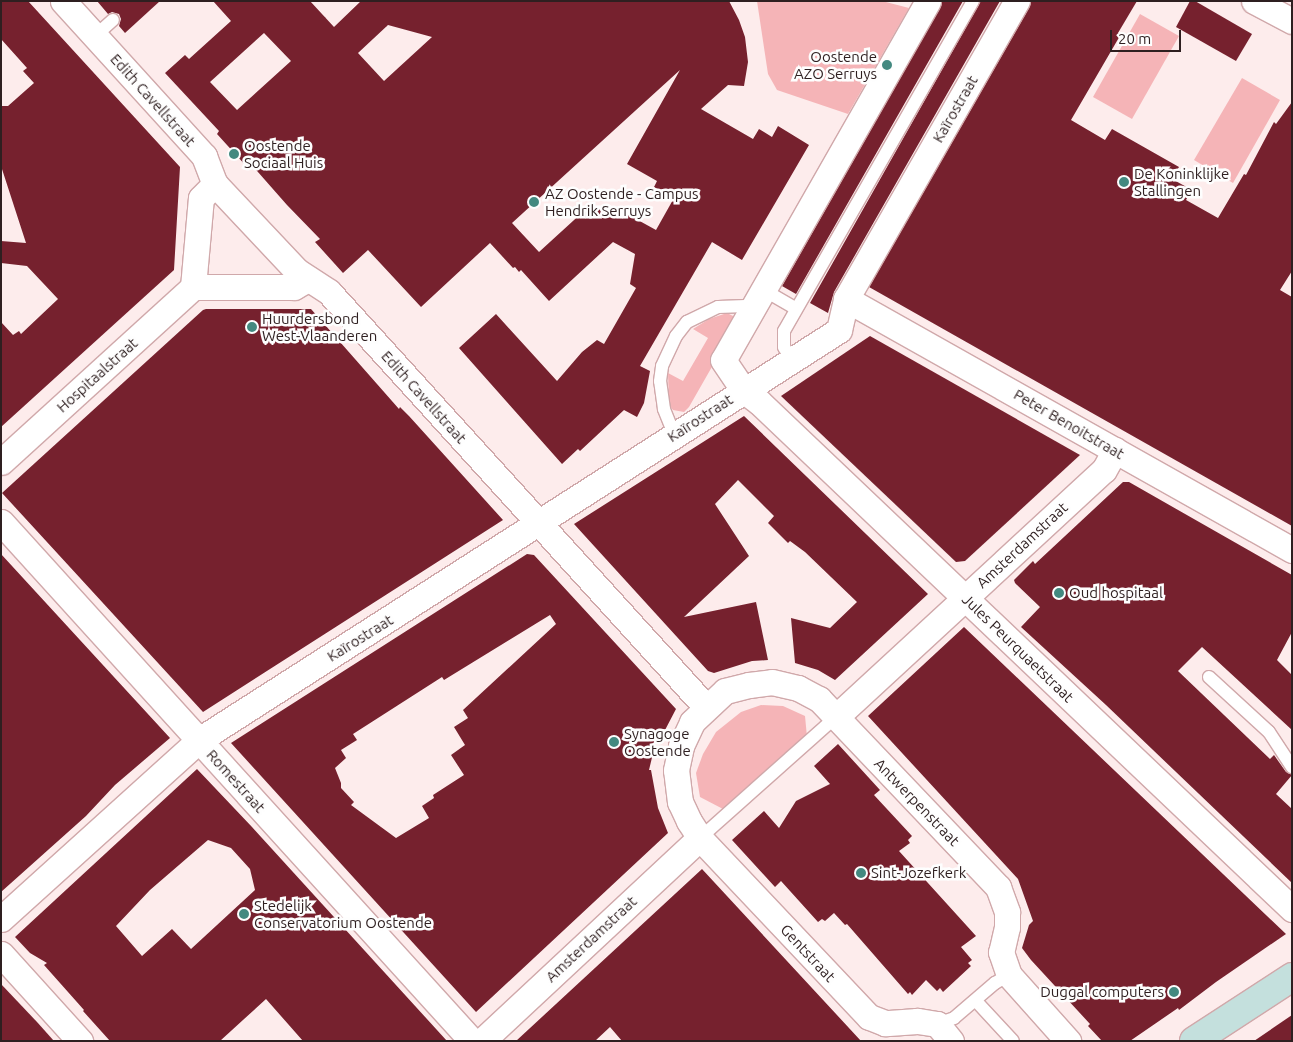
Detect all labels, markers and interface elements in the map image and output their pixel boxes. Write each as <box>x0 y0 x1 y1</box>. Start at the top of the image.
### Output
scale bar <box>1113 20 1184 52</box>
text: 20 m <box>1118 30 1151 47</box>
place label: Oostende AZO Serruys <box>794 47 877 82</box>
street label: Edith Cavellstraat <box>107 50 199 150</box>
marker: Oostende AZO Serruys <box>881 59 893 71</box>
street label: Kaïrostraat <box>929 72 981 146</box>
place label: Oostende Sociaal Huis <box>244 136 323 171</box>
marker: Oostende Sociaal Huis <box>228 148 240 160</box>
place label: De Koninklijke Stallingen <box>1134 164 1229 199</box>
marker: De Koninklijke Stallingen <box>1118 176 1130 188</box>
place label: AZ Oostende - Campus Hendrik Serruys <box>545 184 699 219</box>
marker: AZ Oostende - Campus Hendrik Serruys <box>527 195 541 209</box>
place label: Huurdersbond West-Vlaanderen <box>262 309 377 344</box>
marker: Huurdersbond West-Vlaanderen <box>246 321 258 333</box>
street label: Hospitaalstraat <box>53 334 141 416</box>
street label: Edith Cavellstraat <box>378 347 470 447</box>
street label: Peter Benoitstraat <box>1011 385 1127 463</box>
street label: Kaïrostraat <box>664 390 736 446</box>
street label: Amsterdamstraat <box>973 498 1071 592</box>
place label: Oud hospitaal <box>1069 584 1163 602</box>
marker: Oud hospitaal <box>1053 587 1065 599</box>
street label: Jules Peurquaetstraat <box>959 590 1077 706</box>
street label: Kaïrostraat <box>324 611 396 665</box>
place label: Synagoge Oostende <box>624 724 691 759</box>
marker: Synagoge Oostende <box>608 736 620 748</box>
street label: Romestraat <box>203 746 269 816</box>
street label: Antwerpenstraat <box>871 754 963 850</box>
place label: Sint-Jozefkerk <box>871 864 966 882</box>
marker: Sint-Jozefkerk <box>855 867 867 879</box>
street label: Amsterdamstraat <box>542 892 640 986</box>
place label: Stedelijk Conservatorium Oostende <box>254 896 432 931</box>
marker: Stedelijk Conservatorium Oostende <box>238 908 250 920</box>
street label: Gentstraat <box>777 921 839 985</box>
place label: Duggal computers <box>1040 983 1164 1001</box>
marker: Duggal computers <box>1168 986 1180 998</box>

